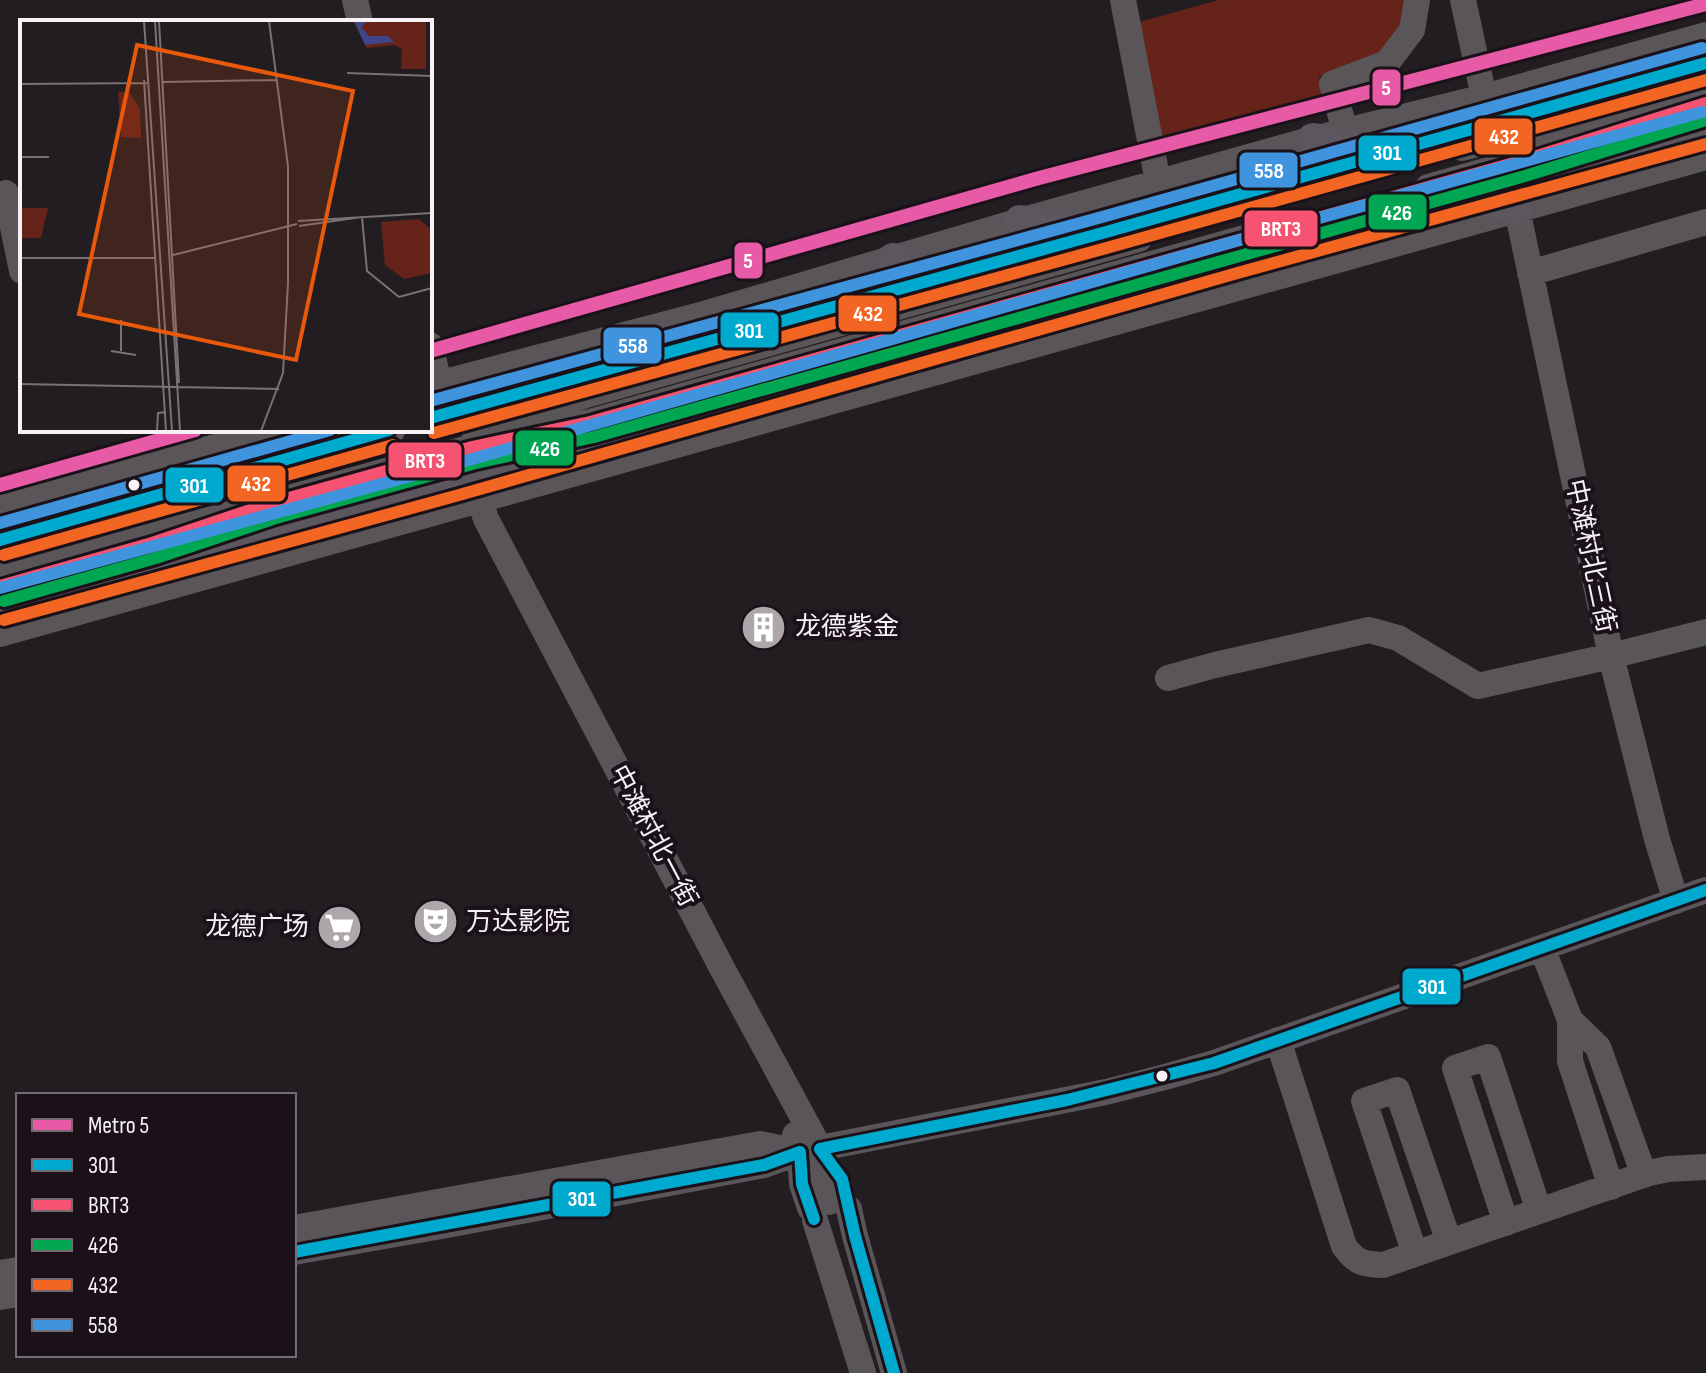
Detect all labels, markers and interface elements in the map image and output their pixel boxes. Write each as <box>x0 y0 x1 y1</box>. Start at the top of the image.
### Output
inset map <box>20 20 432 432</box>
line badge: 5 <box>1371 68 1402 107</box>
text: 5 <box>1381 75 1391 102</box>
line badge: 432 <box>1473 117 1534 156</box>
text: 432 <box>1489 124 1519 151</box>
line badge: 301 <box>1357 134 1418 172</box>
text: 301 <box>1373 140 1402 167</box>
line badge: 558 <box>1238 151 1299 189</box>
text: 558 <box>1254 158 1284 185</box>
line badge: 426 <box>1367 193 1428 231</box>
text: 426 <box>1382 200 1412 227</box>
line badge: BRT3 <box>1243 209 1319 248</box>
text: BRT3 <box>1261 216 1301 243</box>
line badge: 5 <box>733 241 764 280</box>
text: 5 <box>743 248 753 275</box>
line badge: 432 <box>837 294 898 333</box>
text: 432 <box>853 301 883 328</box>
line badge: 301 <box>719 311 780 349</box>
text: 301 <box>735 318 764 345</box>
line badge: 558 <box>602 326 663 365</box>
text: 558 <box>618 333 648 360</box>
line badge: 426 <box>514 429 575 467</box>
text: 426 <box>530 436 560 463</box>
line badge: BRT3 <box>387 441 463 479</box>
text: BRT3 <box>405 448 445 475</box>
line badge: 432 <box>226 464 287 503</box>
line badge: 301 <box>164 466 225 504</box>
text: 432 <box>241 471 271 498</box>
text: 301 <box>180 473 209 500</box>
street label: 中滩村北三街 <box>1559 476 1621 636</box>
unlabelled marker <box>126 477 142 493</box>
building icon: 龙德紫金 <box>740 603 788 651</box>
place label: 龙德紫金 <box>795 612 899 643</box>
street label: 中滩村北一街 <box>603 760 703 912</box>
theatre icon: 万达影院 <box>411 898 459 946</box>
supermarket icon: 龙德广场 <box>316 903 364 951</box>
place label: 万达影院 <box>466 907 570 938</box>
place label: 龙德广场 <box>205 912 309 943</box>
line badge: 301 <box>1401 967 1462 1006</box>
text: 301 <box>1418 974 1447 1001</box>
unlabelled marker <box>1154 1068 1170 1084</box>
legend <box>16 1093 296 1357</box>
text: Metro 5 <box>88 1111 149 1140</box>
text: 301 <box>88 1151 118 1180</box>
line badge: 301 <box>551 1180 612 1218</box>
text: 301 <box>568 1186 597 1213</box>
text: BRT3 <box>88 1191 129 1220</box>
text: 426 <box>88 1231 119 1260</box>
text: 432 <box>88 1271 118 1300</box>
text: 558 <box>88 1311 118 1340</box>

